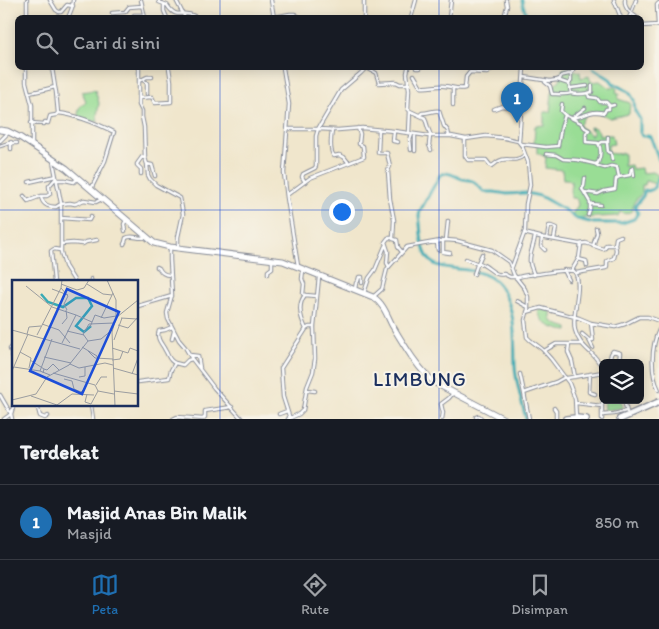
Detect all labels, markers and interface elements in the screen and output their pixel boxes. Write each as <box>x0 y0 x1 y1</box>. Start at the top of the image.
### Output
search box <box>15 15 644 70</box>
icon: search <box>33 29 61 57</box>
text: Cari di sini <box>73 31 160 54</box>
pin: 1 <box>501 82 533 123</box>
your location <box>329 199 355 225</box>
inset map <box>12 280 139 406</box>
map controls <box>599 359 644 404</box>
button: layers <box>599 359 644 404</box>
district label: LIMBUNG <box>373 367 467 391</box>
text: Terdekat <box>20 439 99 464</box>
text: Masjid Anas Bin Malik <box>67 501 247 524</box>
text: 1 <box>32 513 40 532</box>
text: 850 m <box>595 513 639 532</box>
text: Masjid <box>67 524 112 543</box>
tab: Peta <box>91 571 119 618</box>
tab: Rute <box>301 571 329 618</box>
tab: Disimpan <box>511 571 568 618</box>

